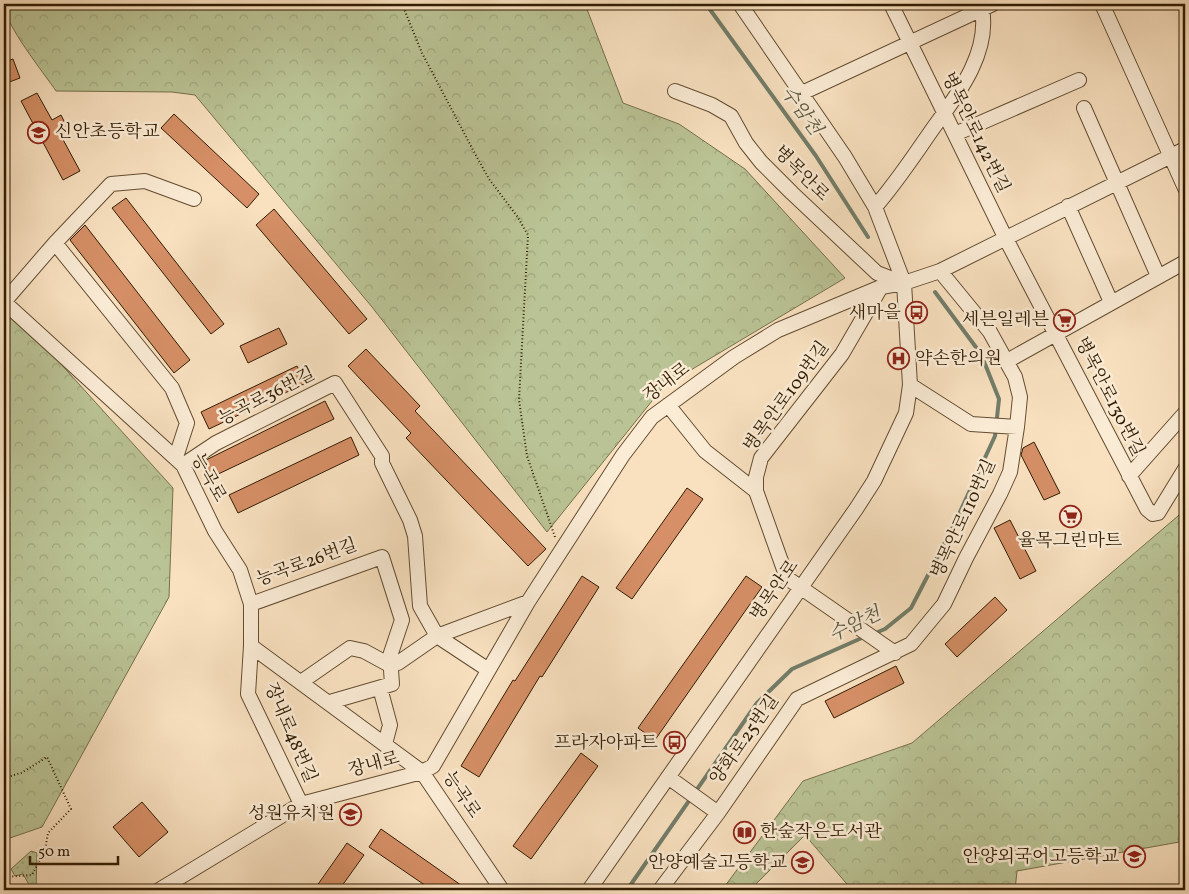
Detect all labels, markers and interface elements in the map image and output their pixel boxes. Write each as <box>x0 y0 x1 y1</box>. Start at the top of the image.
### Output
street label: 병목안로142번길 <box>935 68 1015 198</box>
water label: 수암천 <box>774 81 829 142</box>
school or university icon: 신안초등학교 <box>27 120 51 144</box>
place label: 신안초등학교 <box>55 120 160 145</box>
street label: 병목안로 <box>768 141 834 207</box>
place label: 새마을 <box>849 301 902 326</box>
bus stop icon: 새마을 <box>905 301 929 325</box>
place label: 세븐일레븐 <box>962 308 1050 333</box>
supermarket icon: 세븐일레븐 <box>1053 308 1077 332</box>
street label: 병목안로130번길 <box>1068 333 1150 461</box>
street label: 병목안로109번길 <box>738 336 836 458</box>
hospital icon: 약손한의원 <box>887 347 911 371</box>
place label: 약손한의원 <box>915 347 1002 372</box>
street label: 장내로 <box>639 357 695 409</box>
street label: 능곡로36번길 <box>214 362 320 432</box>
street label: 능곡로 <box>184 449 232 507</box>
street label: 병목안로110번길 <box>925 455 1003 583</box>
supermarket icon: 율목그린마트 <box>1058 504 1082 528</box>
place label: 율목그린마트 <box>1018 529 1123 554</box>
street label: 능곡로26번길 <box>253 533 361 593</box>
street label: 병목안로 <box>745 555 805 627</box>
water label: 수암천 <box>825 601 887 649</box>
street label: 장내로48번길 <box>258 679 322 787</box>
street label: 양화로25번길 <box>705 690 785 790</box>
place label: 프라자아파트 <box>554 731 659 756</box>
bus stop icon: 프라자아파트 <box>662 731 686 755</box>
street label: 장내로 <box>346 746 402 784</box>
street label: 능곡로 <box>436 766 486 824</box>
place label: 성원유치원 <box>248 802 335 827</box>
school or university icon: 성원유치원 <box>339 802 363 826</box>
library icon: 한숲작은도서관 <box>732 820 756 844</box>
place label: 한숲작은도서관 <box>760 820 882 845</box>
scale bar <box>30 834 118 866</box>
text: 50 m <box>38 842 70 863</box>
place label: 안양외국어고등학교 <box>963 845 1120 870</box>
school or university icon: 안양외국어고등학교 <box>1123 845 1147 869</box>
place label: 안양예술고등학교 <box>648 851 788 876</box>
school or university icon: 안양예술고등학교 <box>791 851 815 875</box>

